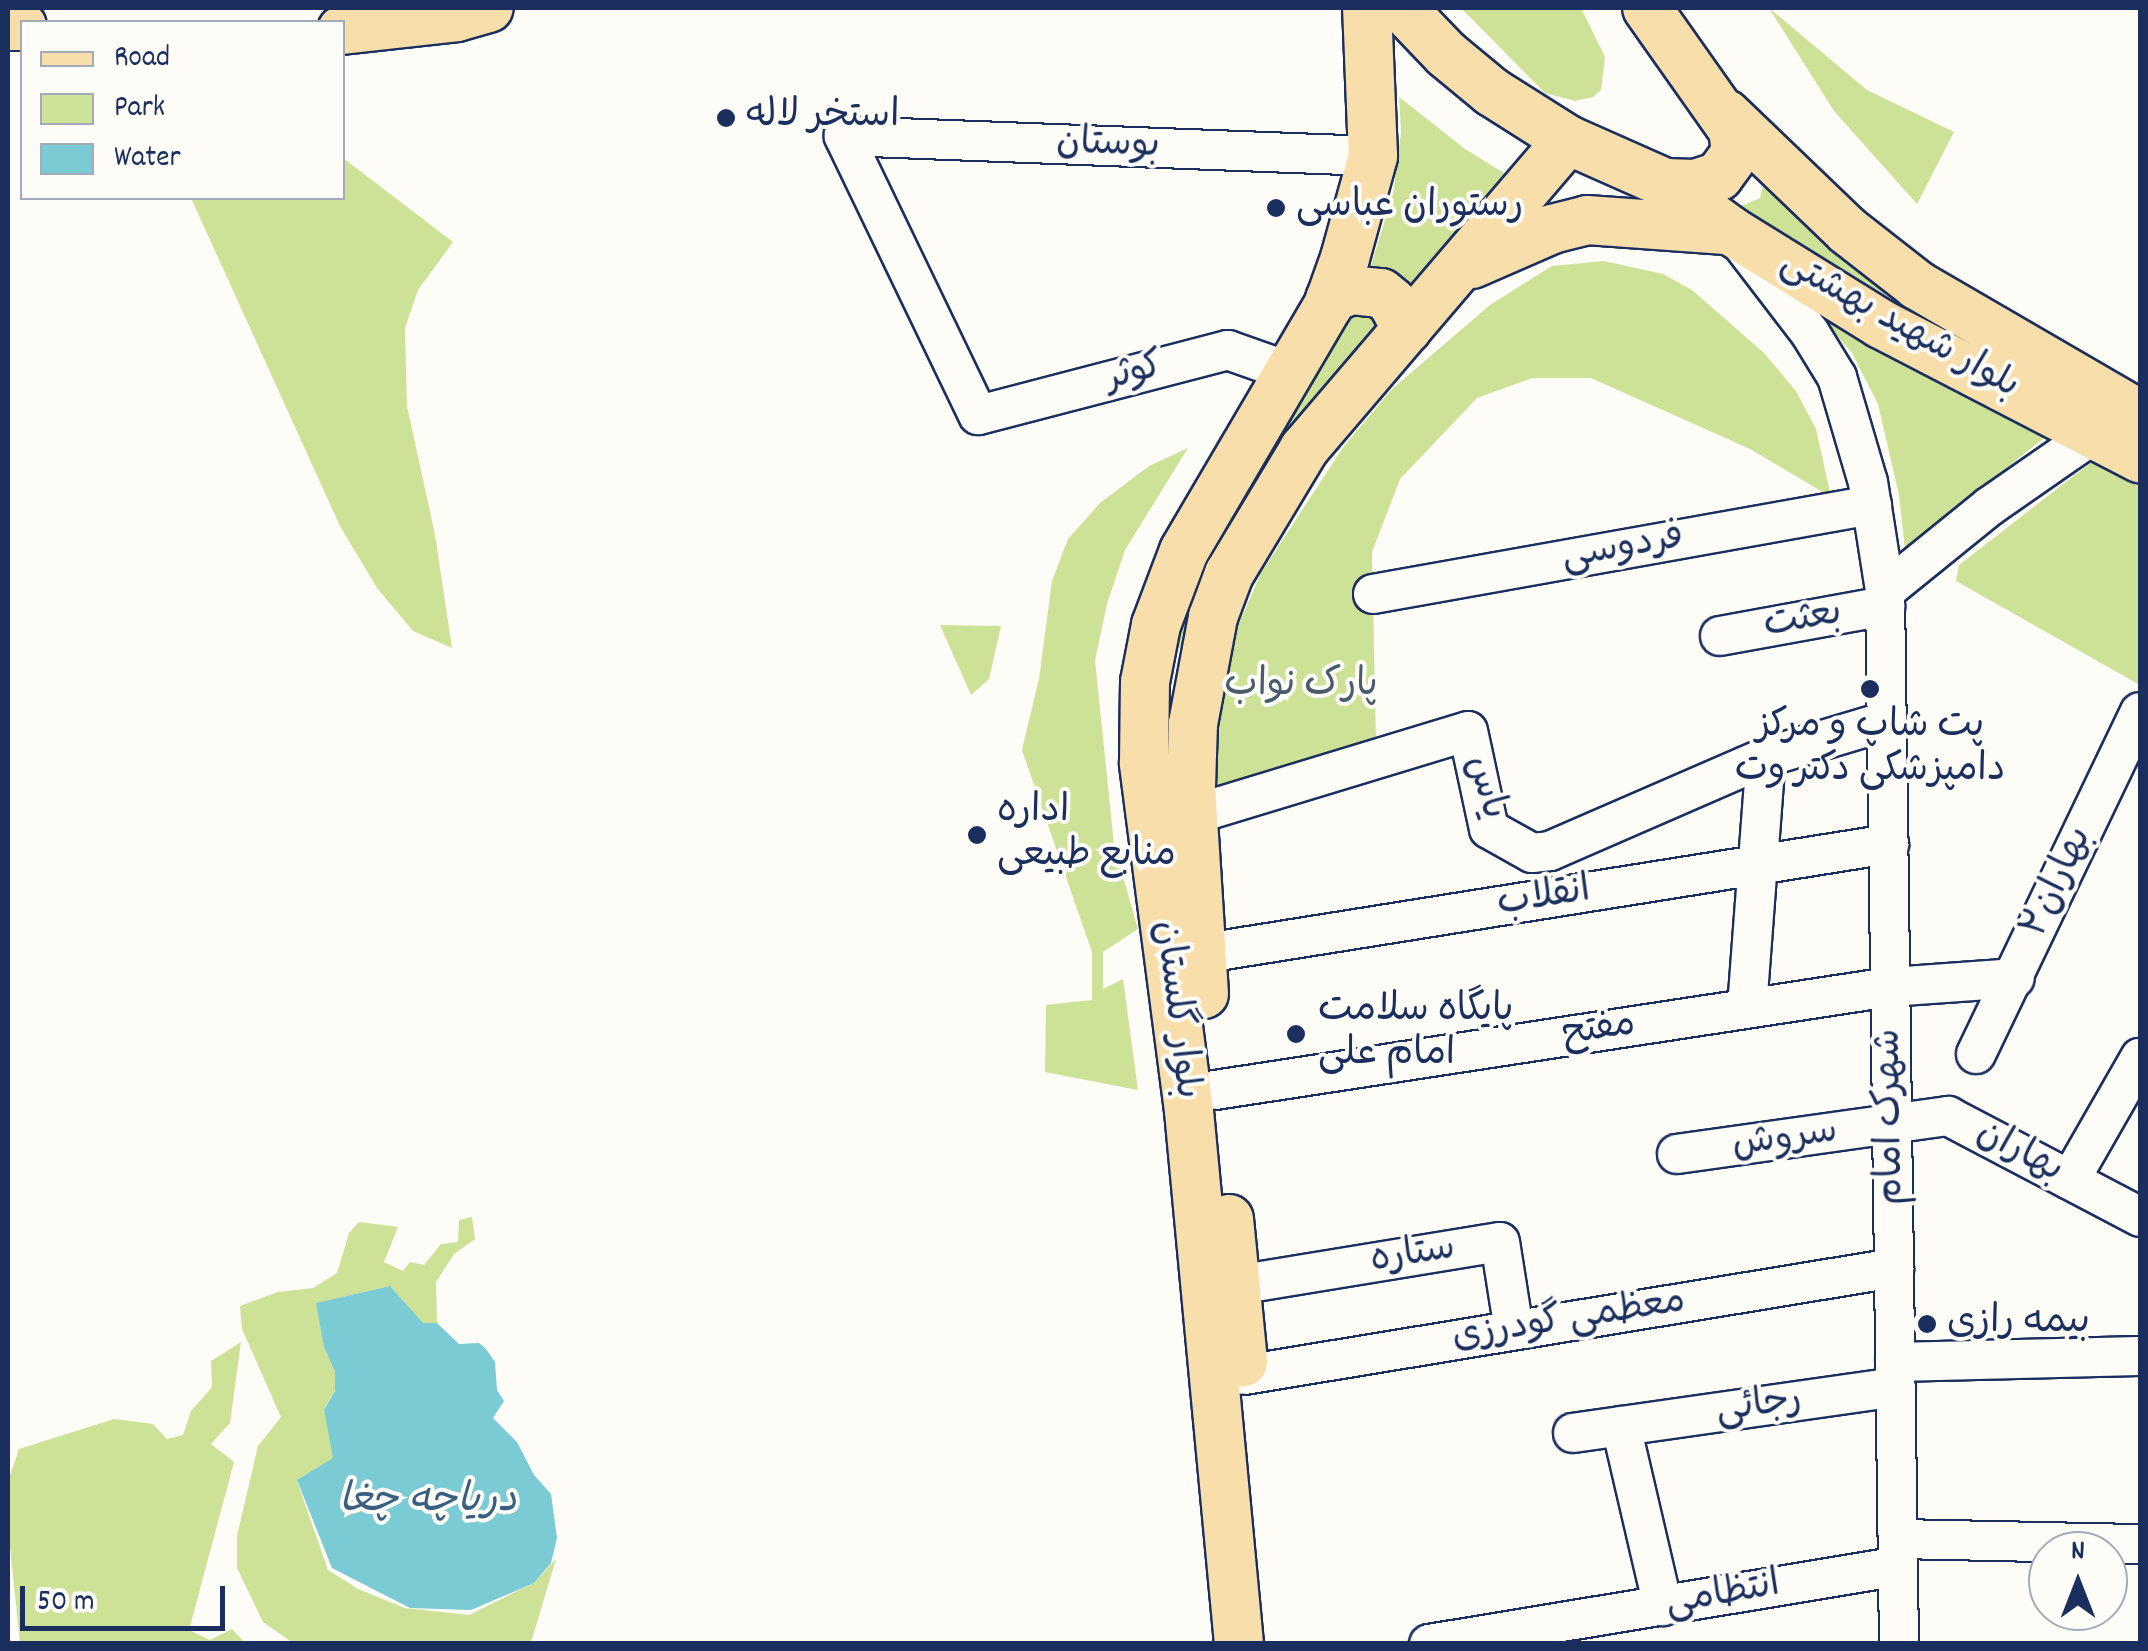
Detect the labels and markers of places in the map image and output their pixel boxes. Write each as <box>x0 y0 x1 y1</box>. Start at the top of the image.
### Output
place label: استخر لاله <box>746 95 900 141</box>
marker: استخر لاله <box>715 107 737 129</box>
place label: رستوران عباسی <box>1296 185 1523 231</box>
marker: رستوران عباسی <box>1265 197 1287 219</box>
marker: پت شاپ و مرکز دامپزشکی دکتر وت <box>1859 678 1881 700</box>
place label: پت شاپ و مرکز دامپزشکی دکتر وت <box>1735 705 2005 794</box>
place label: اداره منابع طبیعی <box>997 790 1176 879</box>
marker: اداره منابع طبیعی <box>966 824 988 846</box>
place label: پایگاه سلامت امام علی <box>1318 989 1514 1078</box>
marker: پایگاه سلامت امام علی <box>1283 1021 1309 1047</box>
place label: بیمه رازی <box>1947 1301 2090 1347</box>
marker: بیمه رازی <box>1916 1313 1938 1335</box>

